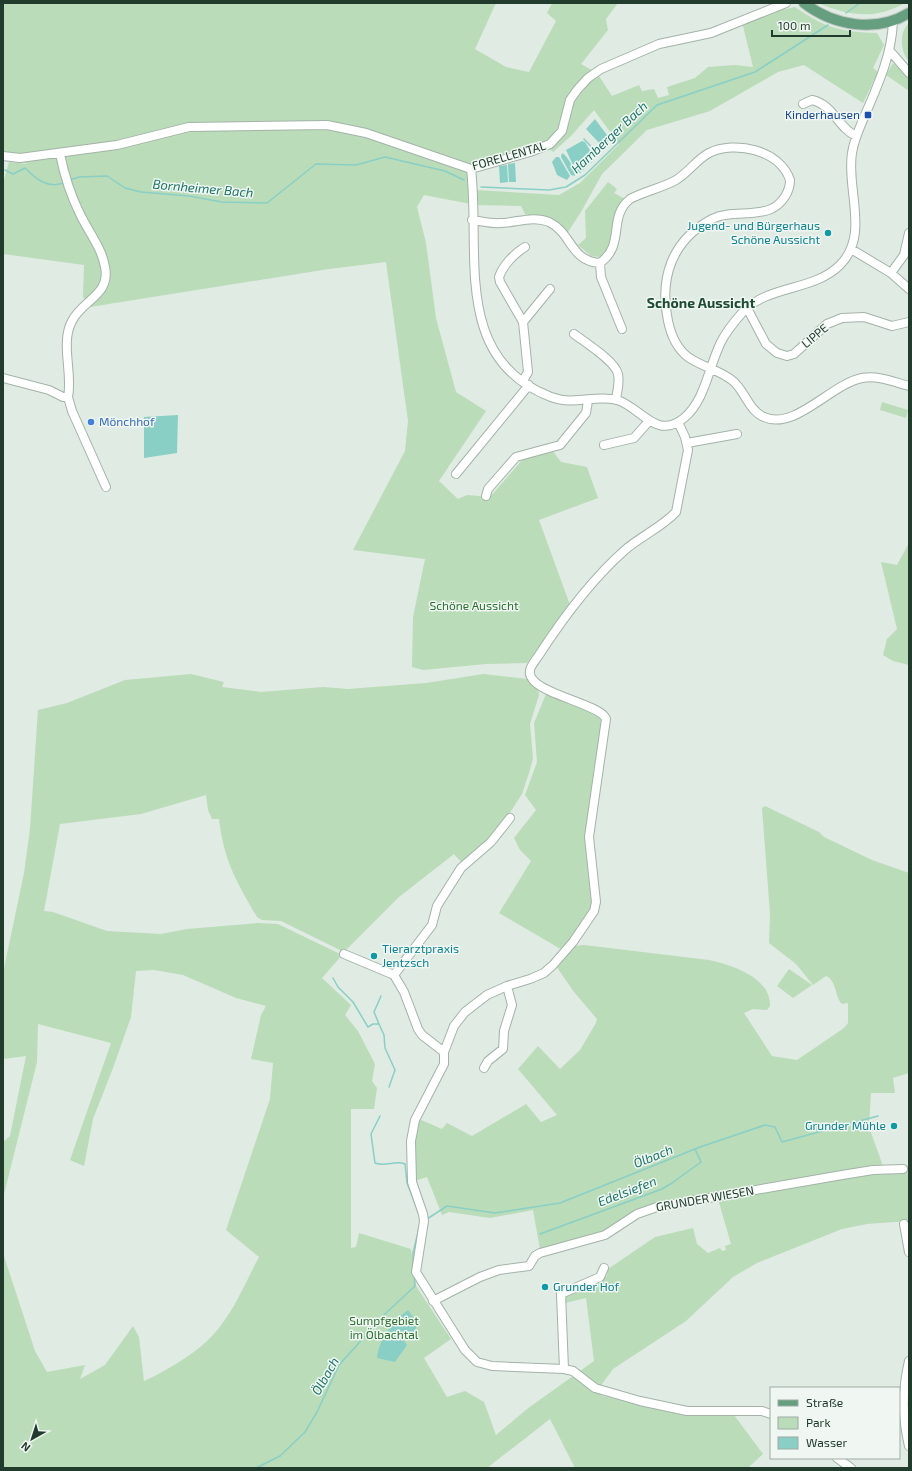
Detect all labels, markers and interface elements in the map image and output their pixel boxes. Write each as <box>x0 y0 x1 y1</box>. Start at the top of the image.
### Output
scale bar <box>772 12 850 38</box>
text: 100 m <box>778 18 810 32</box>
water label: Hamberger Bach <box>568 98 650 176</box>
place label: Kinderhausen <box>785 107 860 121</box>
marker: Kinderhausen <box>863 110 873 120</box>
street label: FORELLENTAL <box>470 138 547 172</box>
water label: Bornheimer Bach <box>152 176 254 200</box>
place label: Jugend- und Bürgerhaus Schöne Aussicht <box>687 218 820 246</box>
marker: Jugend- und Bürgerhaus Schöne Aussicht <box>823 228 833 238</box>
district label: Schöne Aussicht <box>647 294 755 311</box>
street label: LIPPE <box>798 320 831 350</box>
place label: Mönchhof <box>99 414 155 428</box>
marker: Mönchhof <box>86 417 96 427</box>
park label: Schöne Aussicht <box>429 598 519 612</box>
place label: Tierarztpraxis Jentzsch <box>382 941 459 969</box>
marker: Tierarztpraxis Jentzsch <box>369 951 379 961</box>
place label: Grunder Mühle <box>805 1118 886 1132</box>
marker: Grunder Mühle <box>889 1121 899 1131</box>
water label: Ölbach <box>631 1141 675 1171</box>
water label: Edelsiefen <box>595 1172 659 1210</box>
street label: GRUNDER WIESEN <box>655 1183 755 1214</box>
place label: Grunder Hof <box>553 1279 620 1293</box>
marker: Grunder Hof <box>540 1282 550 1292</box>
park label: Sumpfgebiet im Ölbachtal <box>349 1313 419 1341</box>
water label: Ölbach <box>308 1354 342 1398</box>
legend <box>770 1387 900 1459</box>
text: Straße <box>806 1395 843 1409</box>
text: Park <box>806 1415 831 1429</box>
north arrow <box>12 1419 52 1459</box>
text: Wasser <box>806 1435 847 1449</box>
text: N <box>18 1440 33 1455</box>

